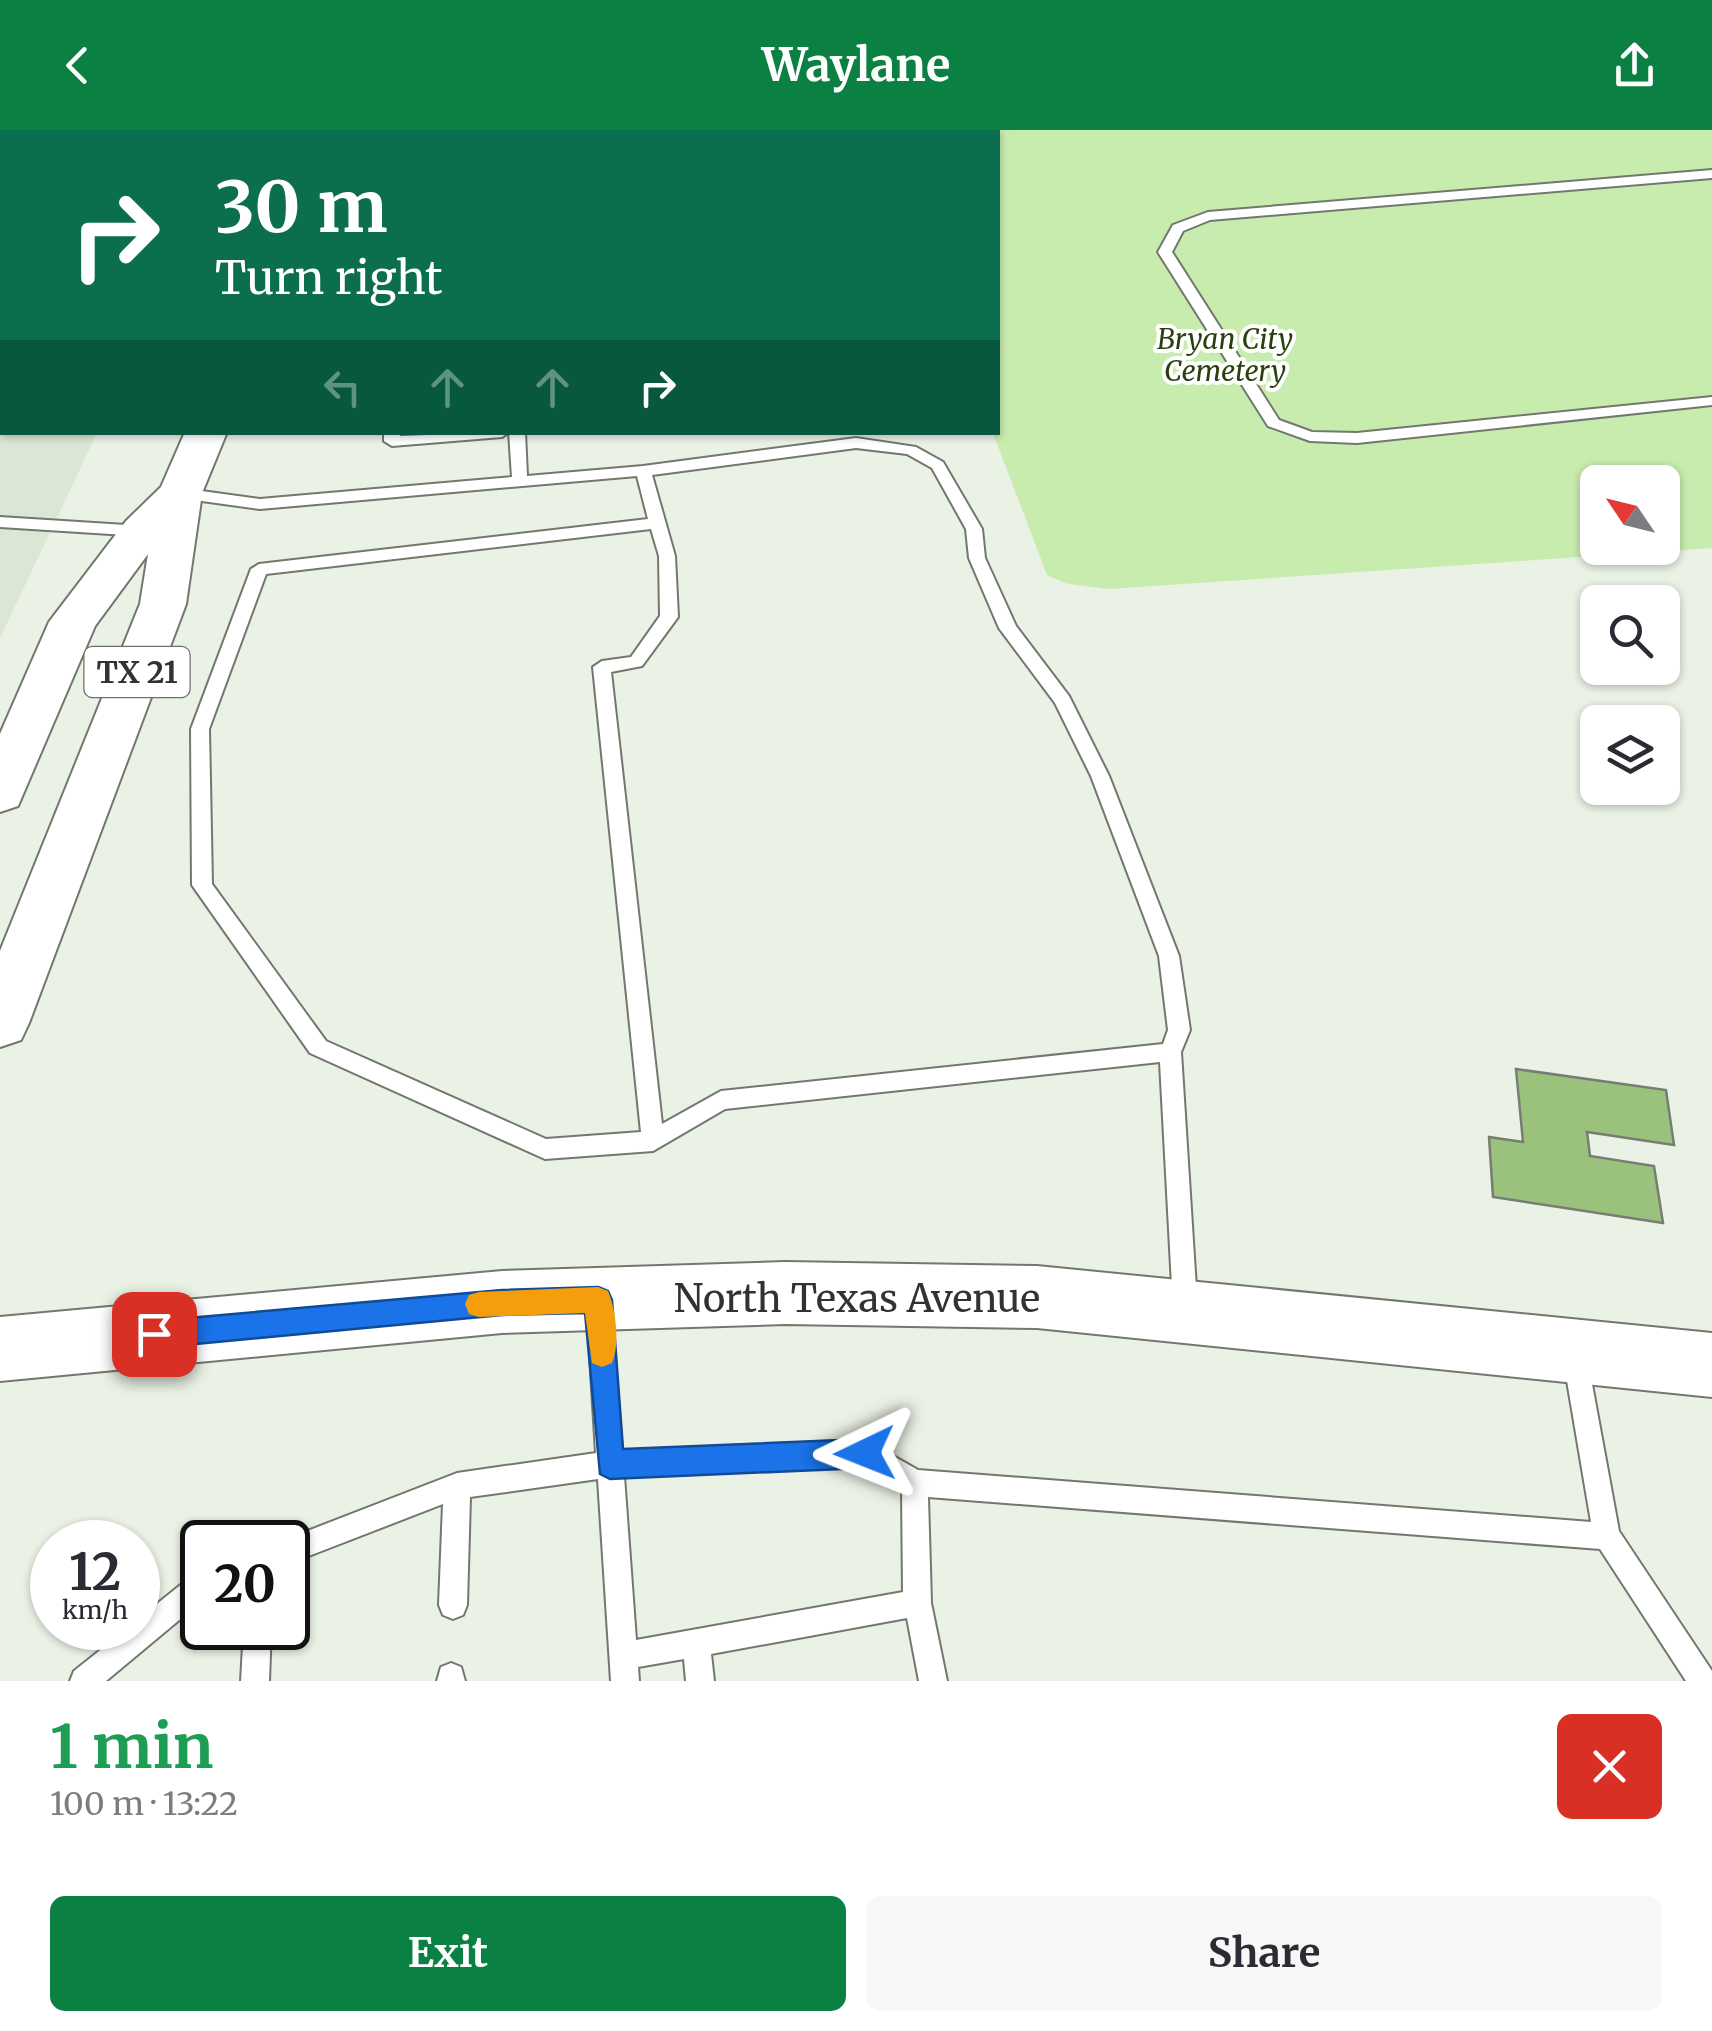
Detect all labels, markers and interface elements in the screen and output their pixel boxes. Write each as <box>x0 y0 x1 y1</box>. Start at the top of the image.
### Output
text: Waylane <box>762 37 950 93</box>
icon: back <box>50 38 105 93</box>
icon: share <box>1607 38 1662 93</box>
text: 30 m <box>215 163 388 251</box>
icon: right <box>50 170 180 300</box>
text: Turn right <box>215 250 443 306</box>
park label: Bryan City Cemetery <box>1157 321 1293 389</box>
icon: left <box>315 360 370 415</box>
icon: ahead <box>420 360 475 415</box>
icon: ahead <box>525 360 580 415</box>
icon: right <box>630 360 685 415</box>
north arrow <box>1580 465 1680 565</box>
map controls <box>1580 465 1680 805</box>
button: search <box>1580 585 1680 685</box>
road number: TX 21 <box>84 647 190 697</box>
button: layers <box>1580 705 1680 805</box>
street label: North Texas Avenue <box>674 1275 1040 1322</box>
pin <box>112 1292 197 1377</box>
icon: arrive <box>127 1307 182 1362</box>
position arrow <box>813 1401 917 1505</box>
speed limit sign: 20 <box>180 1520 310 1650</box>
text: 12 <box>69 1541 121 1604</box>
text: km/h <box>62 1594 128 1626</box>
text: 1 min <box>50 1709 213 1784</box>
button: close <box>1557 1714 1662 1819</box>
text: 100 m · 13:22 <box>50 1784 238 1824</box>
button: Exit <box>50 1896 846 2011</box>
button: Share <box>866 1896 1662 2011</box>

